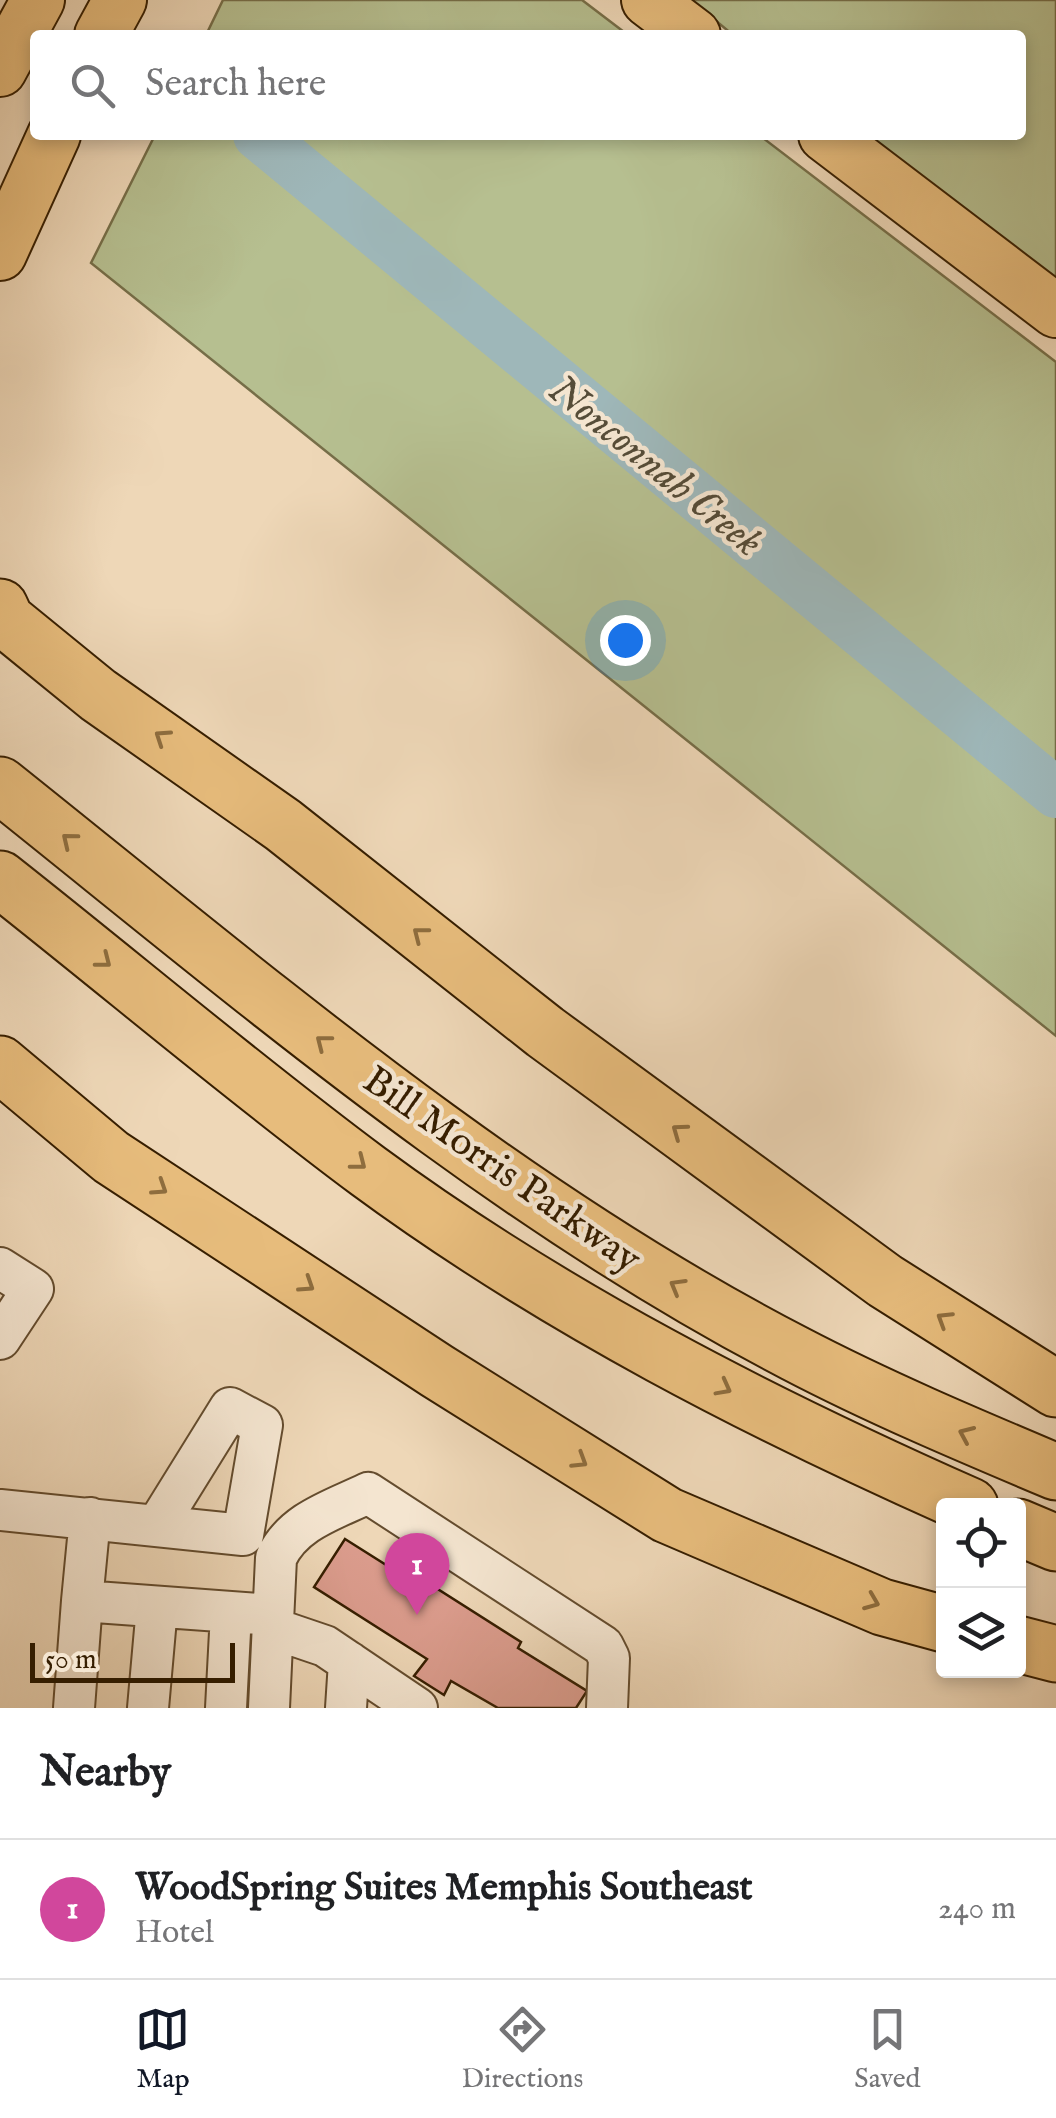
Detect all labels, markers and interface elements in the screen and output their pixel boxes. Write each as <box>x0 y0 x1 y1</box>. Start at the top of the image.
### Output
search box <box>30 30 1026 140</box>
icon: search <box>65 58 120 113</box>
text: Search here <box>145 61 326 109</box>
water label: Nonconnah Creek <box>537 364 773 569</box>
your location <box>600 615 651 666</box>
one-way arrow <box>154 731 173 749</box>
one-way arrow <box>62 834 80 852</box>
one-way arrow <box>414 928 432 946</box>
one-way arrow <box>93 950 111 967</box>
one-way arrow <box>316 1037 334 1054</box>
street label: Bill Morris Parkway <box>352 1056 650 1286</box>
one-way arrow <box>672 1125 690 1142</box>
one-way arrow <box>347 1151 365 1169</box>
one-way arrow <box>149 1176 167 1195</box>
one-way arrow <box>295 1273 314 1291</box>
one-way arrow <box>670 1279 688 1298</box>
one-way arrow <box>937 1312 955 1331</box>
one-way arrow <box>714 1376 732 1396</box>
one-way arrow <box>958 1426 976 1446</box>
one-way arrow <box>569 1448 587 1467</box>
map controls <box>936 1498 1026 1678</box>
button: locate <box>936 1498 1026 1588</box>
pin: 1 <box>384 1532 450 1615</box>
button: layers <box>936 1588 1026 1678</box>
one-way arrow <box>862 1591 880 1611</box>
scale bar <box>30 1638 235 1682</box>
text: 50 m <box>45 1643 97 1678</box>
text: Nearby <box>40 1747 171 1800</box>
text: WoodSpring Suites Memphis Southeast <box>135 1865 753 1913</box>
text: 1 <box>67 1889 78 1930</box>
text: 240 m <box>938 1889 1016 1930</box>
text: Hotel <box>135 1913 214 1954</box>
tab: Map <box>135 2002 190 2097</box>
tab: Directions <box>461 2002 583 2097</box>
tab: Saved <box>854 2002 921 2097</box>

